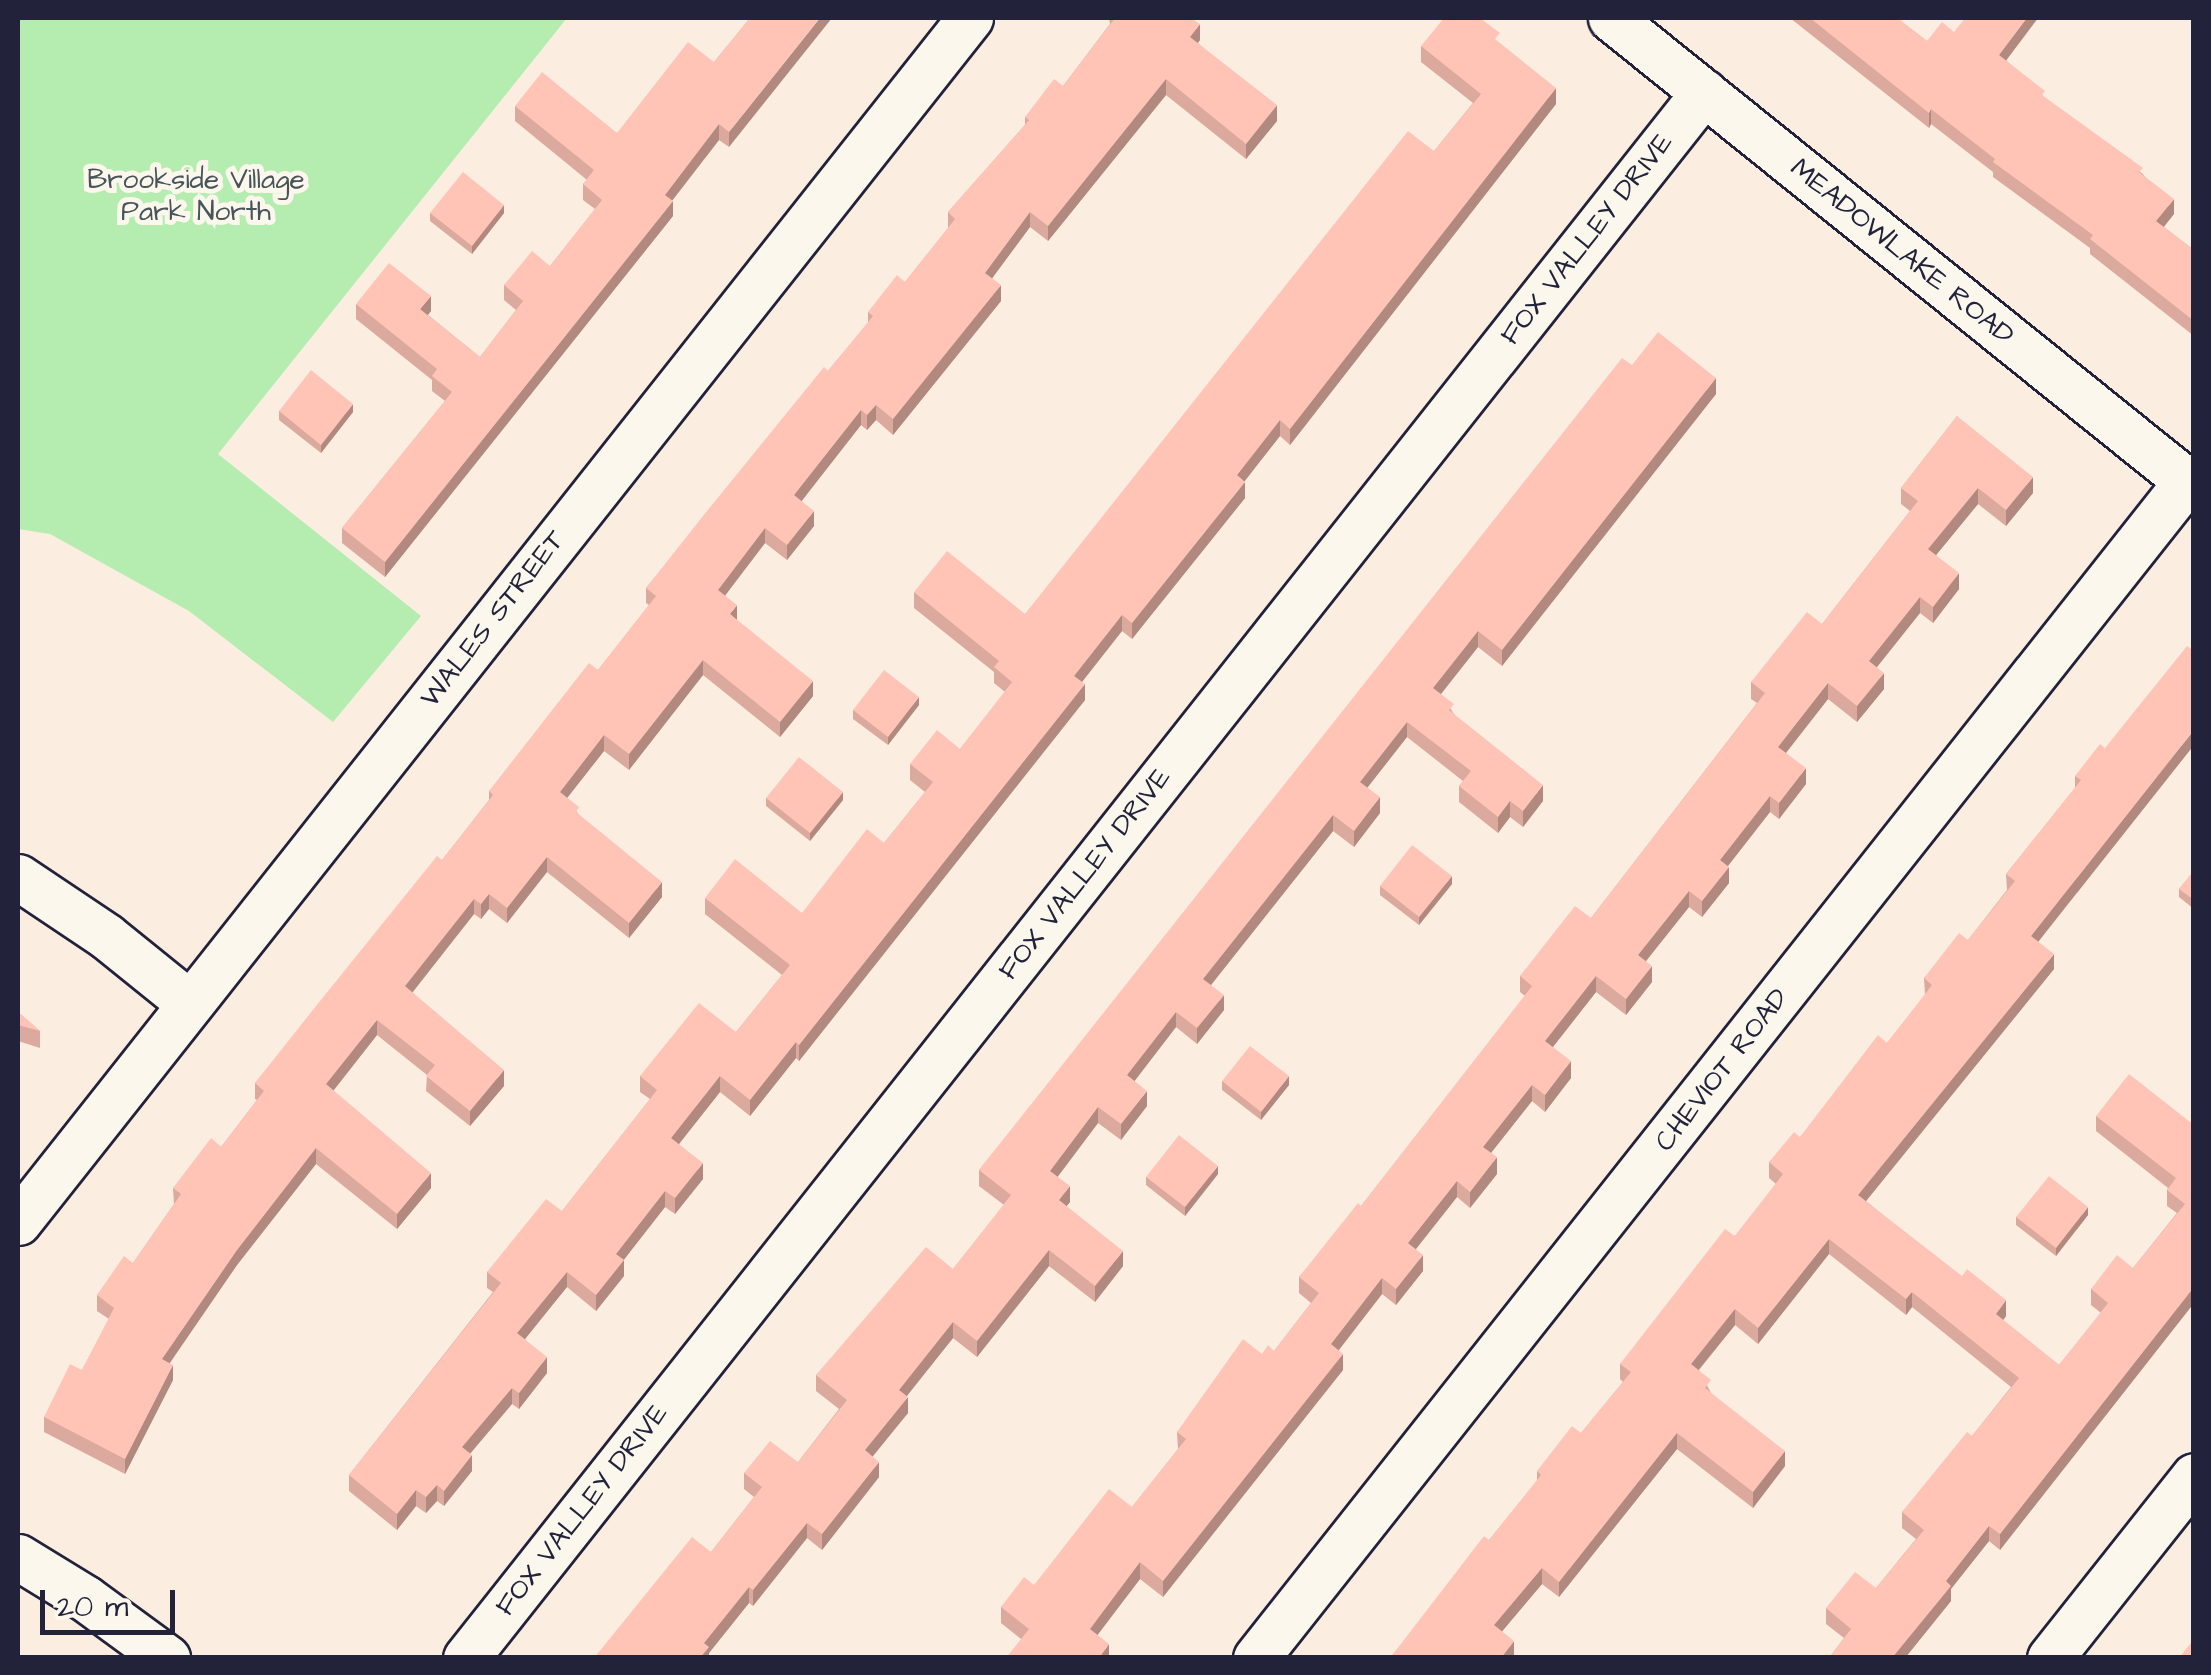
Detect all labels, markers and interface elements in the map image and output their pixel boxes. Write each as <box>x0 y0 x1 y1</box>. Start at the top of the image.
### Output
street label: FOX VALLEY DRIVE <box>1494 126 1680 352</box>
street label: MEADOWLAKE ROAD <box>1783 152 2021 352</box>
park label: Brookside Village Park North <box>87 163 305 229</box>
street label: WALES STREET <box>413 524 573 714</box>
street label: FOX VALLEY DRIVE <box>992 761 1178 987</box>
street label: CHEVIOT ROAD <box>1648 982 1796 1158</box>
street label: FOX VALLEY DRIVE <box>489 1397 675 1623</box>
scale bar <box>45 1570 180 1632</box>
text: 20 m <box>57 1586 128 1628</box>

